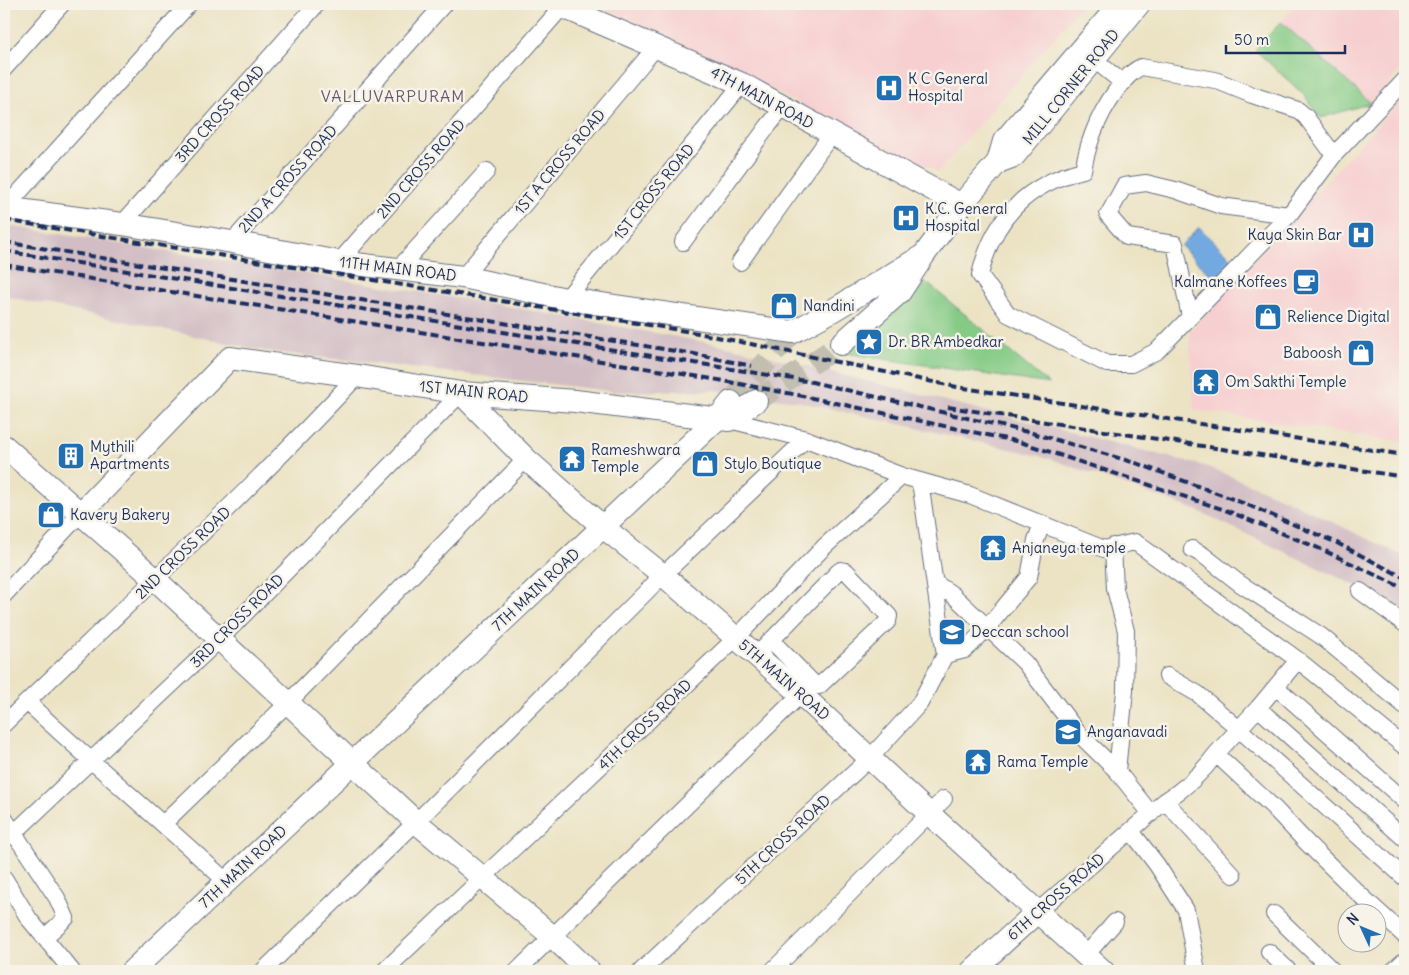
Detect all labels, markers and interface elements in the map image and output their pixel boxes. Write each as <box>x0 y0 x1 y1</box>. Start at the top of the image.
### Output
scale bar <box>1226 22 1345 54</box>
street label: MILL CORNER ROAD <box>1018 25 1123 148</box>
text: 50 m <box>1234 30 1269 49</box>
street label: 3RD CROSS ROAD <box>171 61 268 166</box>
street label: 4TH MAIN ROAD <box>707 62 817 133</box>
place label: K C General Hospital <box>908 69 988 105</box>
hospital icon: K C General Hospital <box>874 73 904 103</box>
district label: VALLUVARPURAM <box>321 86 465 106</box>
street label: 1ST A CROSS ROAD <box>510 105 609 218</box>
street label: 2ND CROSS ROAD <box>372 115 469 222</box>
street label: 2ND A CROSS ROAD <box>234 121 341 236</box>
street label: 1ST CROSS ROAD <box>609 140 698 244</box>
place label: K.C. General Hospital <box>925 199 1007 235</box>
hospital icon: K.C. General Hospital <box>891 203 921 233</box>
hospital icon: Kaya Skin Bar <box>1346 220 1376 250</box>
place label: Kaya Skin Bar <box>1248 225 1342 244</box>
street label: 11TH MAIN ROAD <box>338 252 458 285</box>
cafe icon: Kalmane Koffees <box>1291 267 1321 297</box>
place label: Kalmane Koffees <box>1174 272 1287 291</box>
shop icon: Nandini <box>769 291 799 321</box>
place label: Nandini <box>803 296 855 315</box>
shop icon: Relience Digital <box>1253 302 1283 332</box>
place label: Relience Digital <box>1287 307 1390 326</box>
place icon: Dr. BR Ambedkar <box>854 327 884 357</box>
place label: Dr. BR Ambedkar <box>888 332 1004 351</box>
shop icon: Baboosh <box>1346 338 1376 368</box>
place label: Baboosh <box>1283 343 1342 362</box>
temple icon: Om Sakthi Temple <box>1191 367 1221 397</box>
place label: Om Sakthi Temple <box>1225 372 1347 391</box>
street label: 1ST MAIN ROAD <box>419 376 529 407</box>
place label: Mythili Apartments <box>90 437 170 473</box>
place label: Rameshwara Temple <box>591 440 681 476</box>
building icon: Mythili Apartments <box>56 441 86 471</box>
temple icon: Rameshwara Temple <box>557 444 587 474</box>
shop icon: Stylo Boutique <box>690 449 720 479</box>
place label: Stylo Boutique <box>724 454 822 473</box>
shop icon: Kavery Bakery <box>36 500 66 530</box>
street label: 2ND CROSS ROAD <box>131 502 234 603</box>
place label: Kavery Bakery <box>70 505 170 524</box>
temple icon: Anjaneya temple <box>978 533 1008 563</box>
place label: Anjaneya temple <box>1012 538 1126 557</box>
street label: 7TH MAIN ROAD <box>488 544 584 635</box>
street label: 3RD CROSS ROAD <box>186 570 287 671</box>
school or university icon: Deccan school <box>937 617 967 647</box>
place label: Deccan school <box>971 622 1069 641</box>
street label: 5TH MAIN ROAD <box>735 635 834 724</box>
street label: 4TH CROSS ROAD <box>594 675 696 774</box>
school or university icon: Anganavadi <box>1053 717 1083 747</box>
place label: Anganavadi <box>1087 722 1167 741</box>
temple icon: Rama Temple <box>963 747 993 777</box>
place label: Rama Temple <box>997 752 1088 771</box>
street label: 5TH CROSS ROAD <box>731 791 834 889</box>
street label: 7TH MAIN ROAD <box>195 821 291 912</box>
street label: 6TH CROSS ROAD <box>1003 849 1108 944</box>
north arrow <box>1336 902 1386 952</box>
text: N <box>1343 909 1362 929</box>

